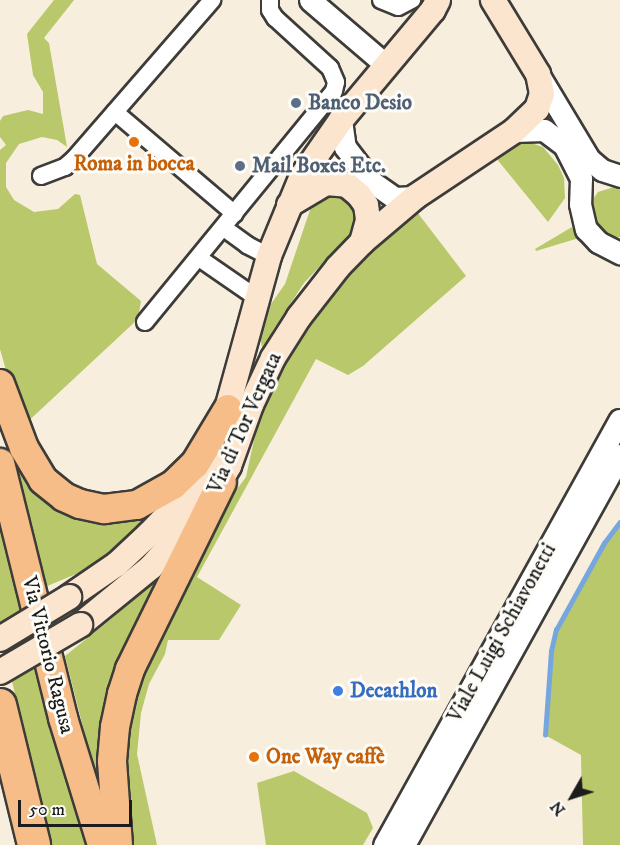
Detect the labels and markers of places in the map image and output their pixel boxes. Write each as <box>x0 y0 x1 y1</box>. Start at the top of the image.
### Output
place label: Banco Desio <box>308 90 412 116</box>
marker: Banco Desio <box>289 96 303 110</box>
marker: Roma in bocca <box>127 135 141 149</box>
place label: Roma in bocca <box>73 151 195 177</box>
place label: Mail Boxes Etc. <box>252 153 386 179</box>
marker: Mail Boxes Etc. <box>233 159 247 173</box>
place label: Decathlon <box>350 678 437 704</box>
marker: Decathlon <box>331 684 345 698</box>
place label: One Way caffè <box>266 744 385 770</box>
marker: One Way caffè <box>247 750 261 764</box>

